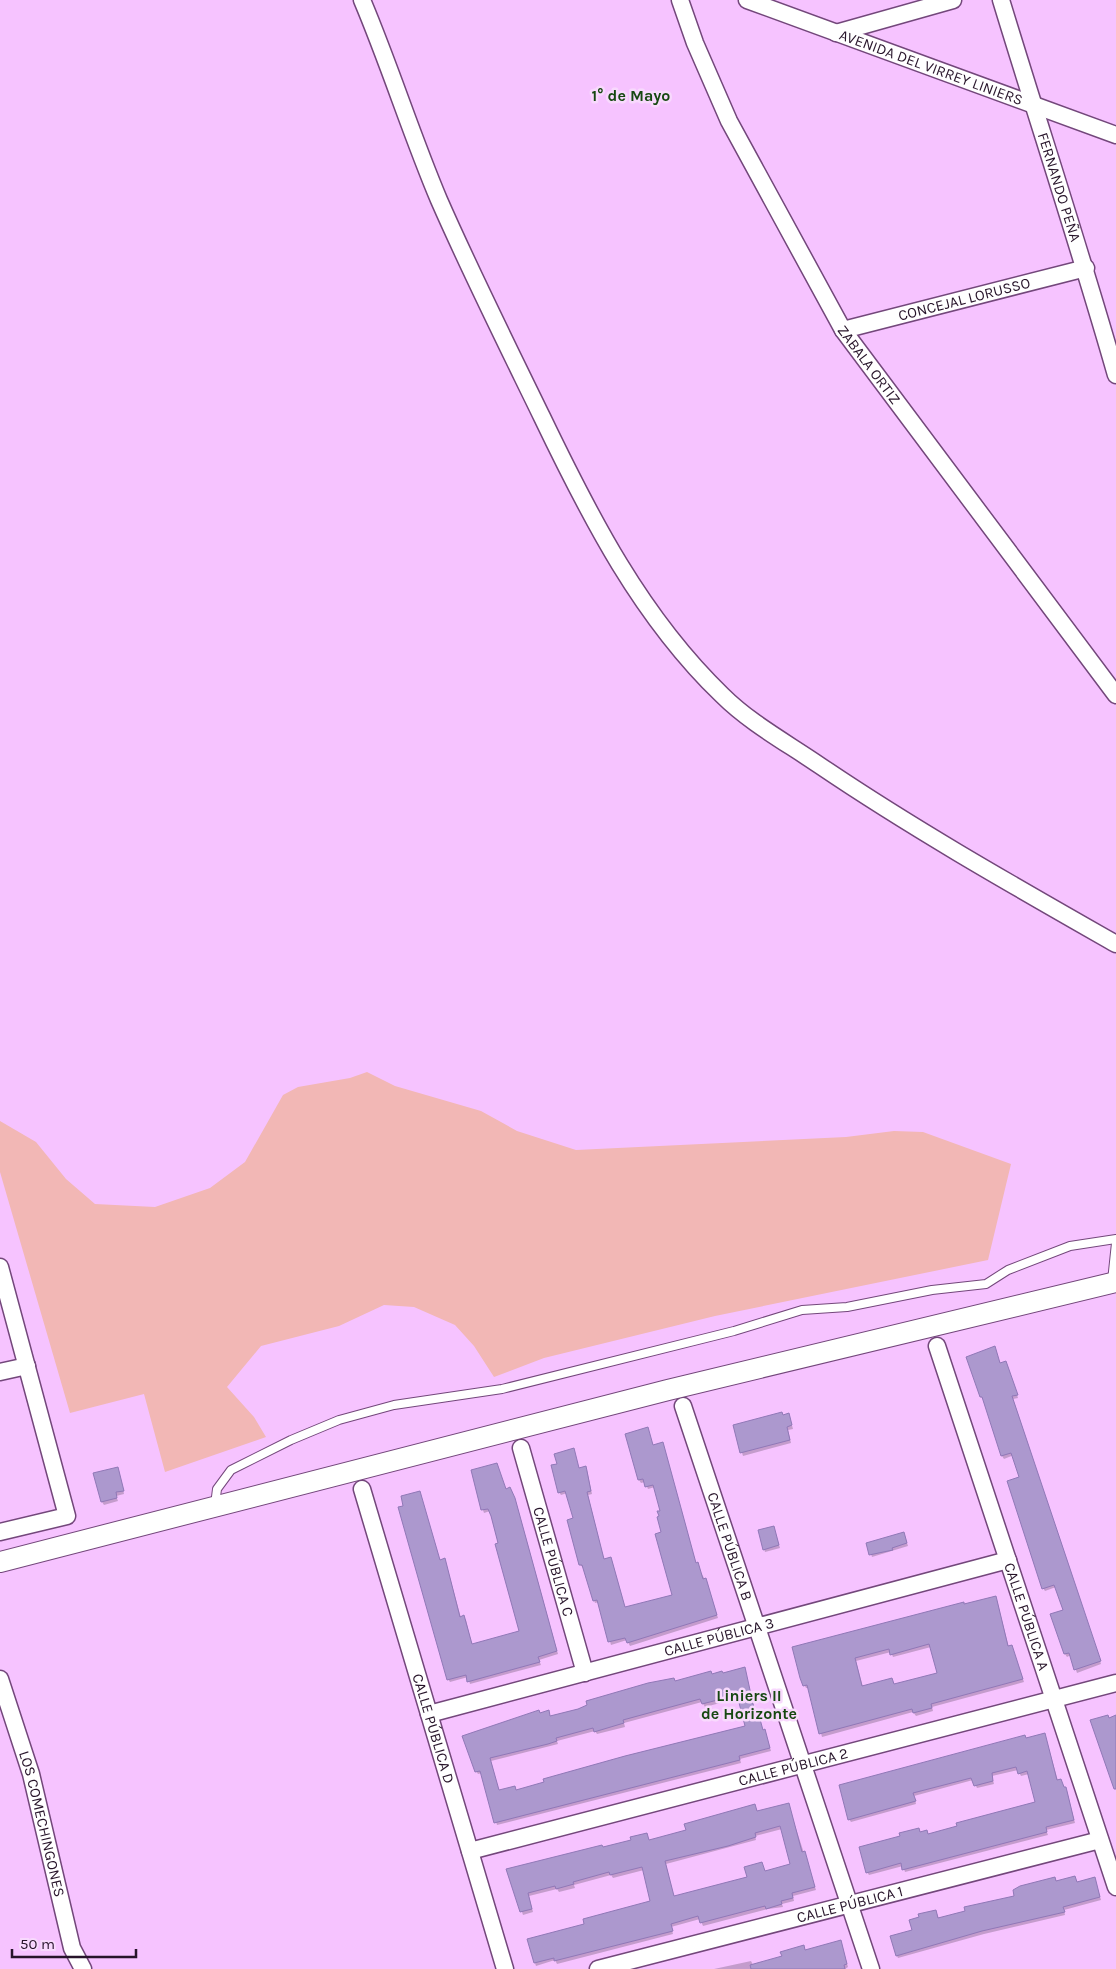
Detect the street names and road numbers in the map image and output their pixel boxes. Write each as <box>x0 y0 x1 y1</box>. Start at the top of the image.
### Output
street label: AVENIDA DEL VIRREY LINIERS <box>837 26 1025 109</box>
street label: FERNANDO PEÑA <box>1034 130 1085 244</box>
street label: CONCEJAL LORUSSO <box>896 274 1032 325</box>
street label: ZABALA ORTIZ <box>834 322 904 408</box>
street label: CALLE PÚBLICA B <box>703 1490 756 1603</box>
street label: CALLE PÚBLICA C <box>529 1505 577 1618</box>
street label: CALLE PÚBLICA A <box>1000 1560 1053 1673</box>
street label: CALLE PÚBLICA 3 <box>662 1614 776 1660</box>
street label: CALLE PÚBLICA D <box>409 1671 458 1786</box>
street label: CALLE PÚBLICA 2 <box>736 1744 850 1790</box>
street label: LOS COMECHINGONES <box>15 1748 69 1899</box>
street label: CALLE PÚBLICA 1 <box>795 1882 905 1927</box>

